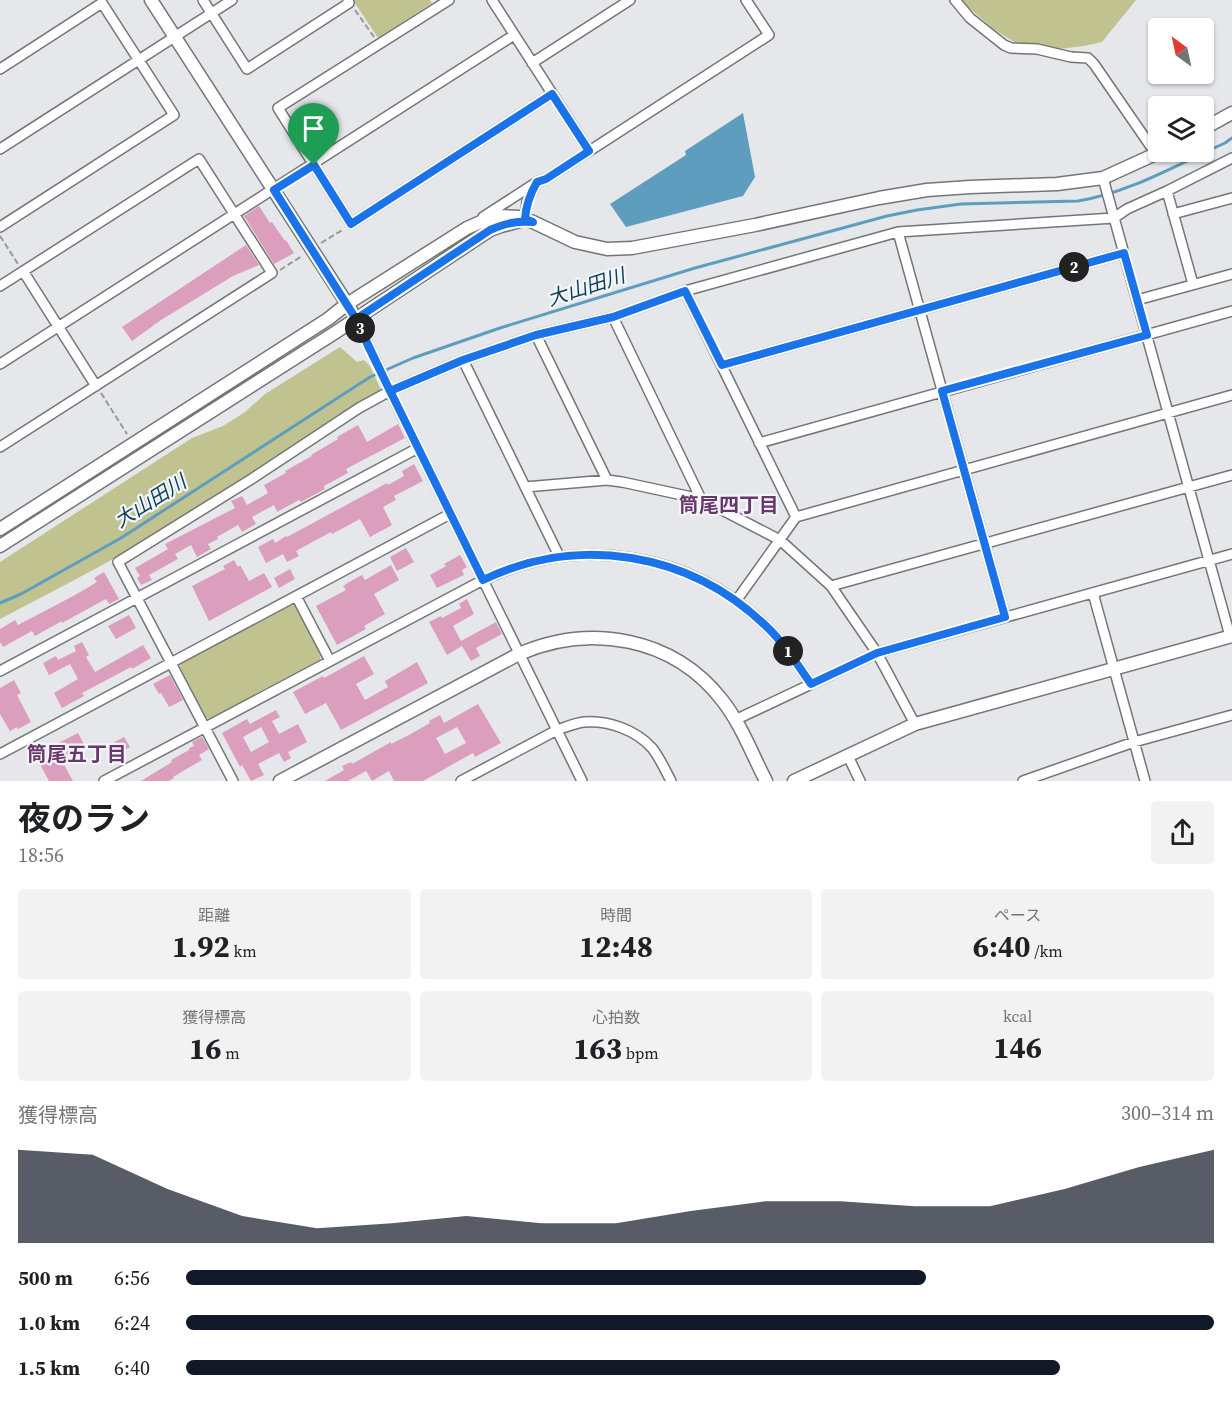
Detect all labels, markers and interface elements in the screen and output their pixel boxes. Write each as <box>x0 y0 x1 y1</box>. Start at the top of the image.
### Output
north arrow <box>1148 18 1214 84</box>
map controls <box>1148 18 1214 162</box>
button: layers <box>1148 96 1214 162</box>
pin <box>288 103 339 165</box>
icon: arrive <box>297 112 330 145</box>
pin: 2 <box>1059 252 1089 282</box>
text: 2 <box>1070 256 1078 278</box>
water label: 大山田川 <box>544 261 630 313</box>
pin: 3 <box>345 313 375 343</box>
text: 3 <box>356 317 364 339</box>
water label: 大山田川 <box>109 467 193 534</box>
district label: 筒尾四丁目 <box>679 491 779 519</box>
pin: 1 <box>773 636 803 666</box>
text: 1 <box>784 640 792 662</box>
district label: 筒尾五丁目 <box>27 740 127 768</box>
text: 夜のラン <box>18 796 150 841</box>
button: share <box>1151 801 1214 864</box>
text: 18:56 <box>18 841 64 869</box>
text: 距離 <box>198 904 230 926</box>
text: 時間 <box>600 904 632 926</box>
text: ペース <box>994 904 1041 926</box>
text: 1.92 <box>172 926 230 967</box>
text: 12:48 <box>579 926 653 967</box>
text: 6:40 <box>973 926 1030 967</box>
text: km <box>230 940 257 962</box>
text: /km <box>1030 940 1063 962</box>
text: kcal <box>1003 1005 1032 1027</box>
text: 獲得標高 <box>182 1006 246 1028</box>
text: 心拍数 <box>592 1006 640 1028</box>
text: 146 <box>993 1027 1042 1068</box>
text: 16 <box>189 1028 222 1069</box>
text: 163 <box>573 1028 622 1069</box>
text: m <box>222 1042 240 1064</box>
text: bpm <box>622 1042 659 1064</box>
text: 300–314 m <box>1121 1099 1214 1127</box>
text: 獲得標高 <box>18 1101 98 1129</box>
text: 500 m <box>18 1264 73 1292</box>
text: 6:56 <box>114 1264 150 1292</box>
text: 1.0 km <box>18 1309 80 1337</box>
text: 6:24 <box>114 1309 150 1337</box>
text: 1.5 km <box>18 1354 80 1382</box>
text: 6:40 <box>114 1354 150 1382</box>

